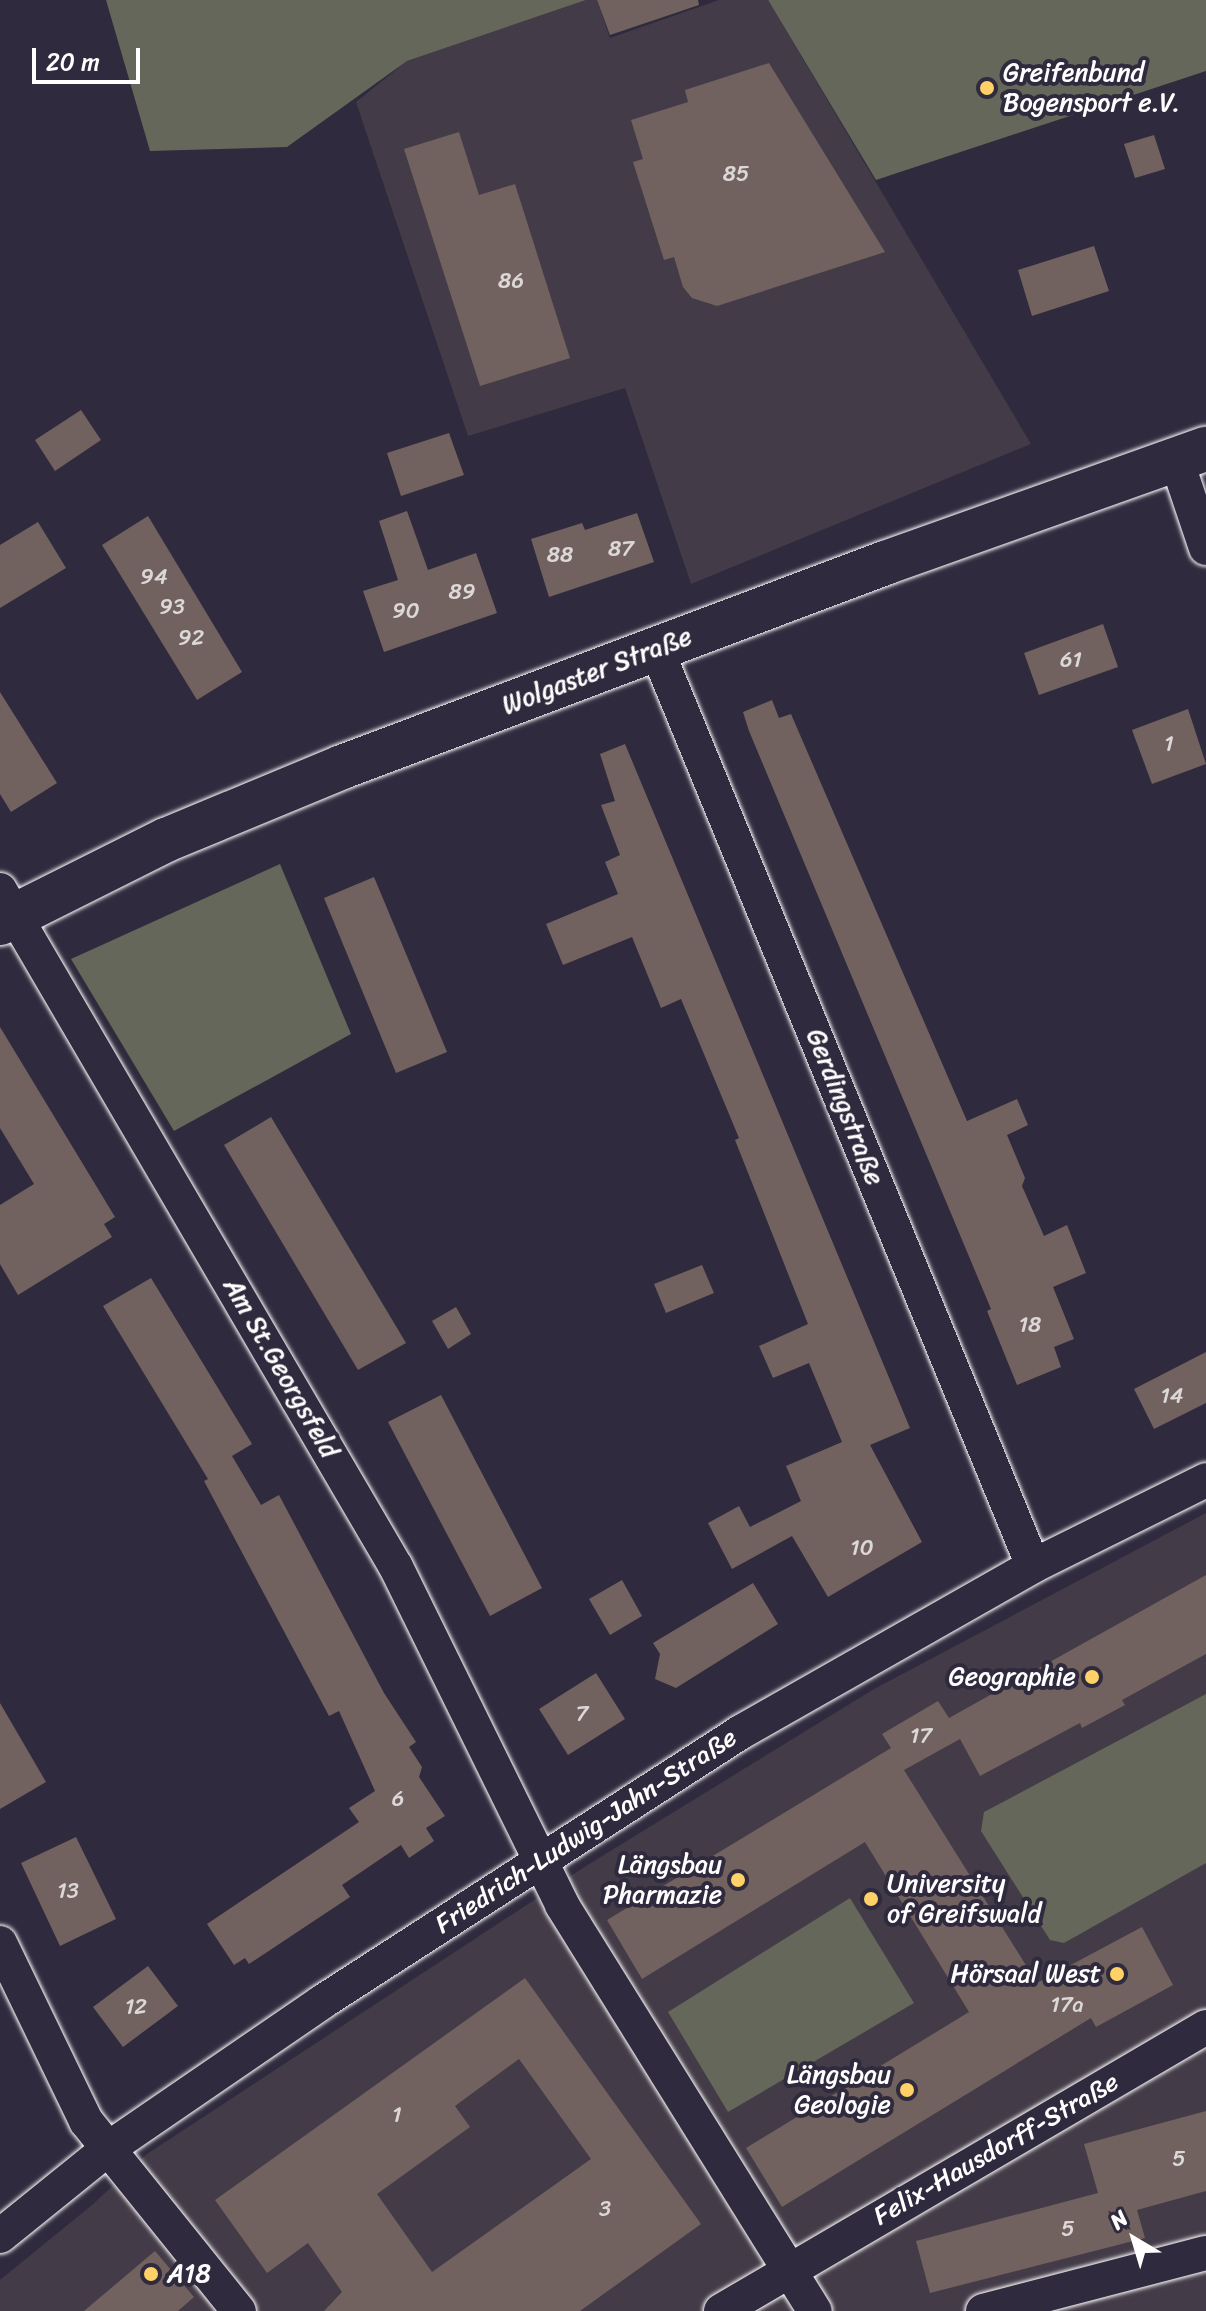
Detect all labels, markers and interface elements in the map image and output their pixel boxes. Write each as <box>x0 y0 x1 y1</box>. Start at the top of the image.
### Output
scale bar <box>36 32 144 82</box>
text: 20 m <box>46 41 100 83</box>
place label: Greifenbund Bogensport e.V. <box>1003 57 1180 118</box>
marker: Greifenbund Bogensport e.V. <box>978 79 996 97</box>
house number: 85 <box>723 161 749 187</box>
house number: 86 <box>498 268 524 294</box>
house number: 87 <box>608 536 634 562</box>
house number: 88 <box>547 542 573 568</box>
house number: 94 <box>140 564 168 590</box>
house number: 89 <box>449 579 475 605</box>
house number: 93 <box>159 594 185 620</box>
house number: 90 <box>392 598 420 624</box>
street label: Wolgaster Straße <box>497 620 697 722</box>
house number: 92 <box>178 625 204 651</box>
house number: 61 <box>1060 647 1082 673</box>
house number: 1 <box>1164 731 1174 757</box>
street label: Gerdingstraße <box>799 1024 891 1190</box>
street label: Am St.Georgsfeld <box>217 1272 345 1464</box>
house number: 18 <box>1019 1312 1041 1338</box>
house number: 14 <box>1160 1383 1184 1409</box>
house number: 10 <box>850 1535 874 1561</box>
place label: Geographie <box>948 1661 1076 1693</box>
marker: Geographie <box>1083 1668 1101 1686</box>
house number: 7 <box>576 1701 588 1727</box>
street label: Friedrich-Ludwig-Jahn-Straße <box>429 1722 743 1940</box>
house number: 17 <box>910 1723 932 1749</box>
house number: 6 <box>392 1786 404 1812</box>
place label: Längsbau Pharmazie <box>603 1849 722 1910</box>
place label: University of Greifswald <box>887 1868 1040 1930</box>
marker: Längsbau Pharmazie <box>729 1871 747 1889</box>
house number: 13 <box>57 1878 79 1904</box>
marker: University of Greifswald <box>862 1890 880 1908</box>
place label: Hörsaal West <box>950 1958 1101 1990</box>
marker: Hörsaal West <box>1108 1965 1126 1983</box>
house number: 17a <box>1050 1992 1084 2018</box>
house number: 12 <box>125 1994 147 2020</box>
place label: Längsbau Geologie <box>787 2059 891 2120</box>
street label: Felix-Hausdorff-Straße <box>868 2066 1124 2232</box>
marker: Längsbau Geologie <box>898 2081 916 2099</box>
house number: 1 <box>392 2102 402 2128</box>
house number: 5 <box>1172 2146 1186 2172</box>
house number: 3 <box>599 2196 611 2222</box>
north arrow <box>1094 2199 1174 2279</box>
text: N <box>1101 2200 1137 2240</box>
house number: 5 <box>1061 2216 1075 2242</box>
place label: A18 <box>167 2258 211 2290</box>
marker: A18 <box>142 2265 160 2283</box>

